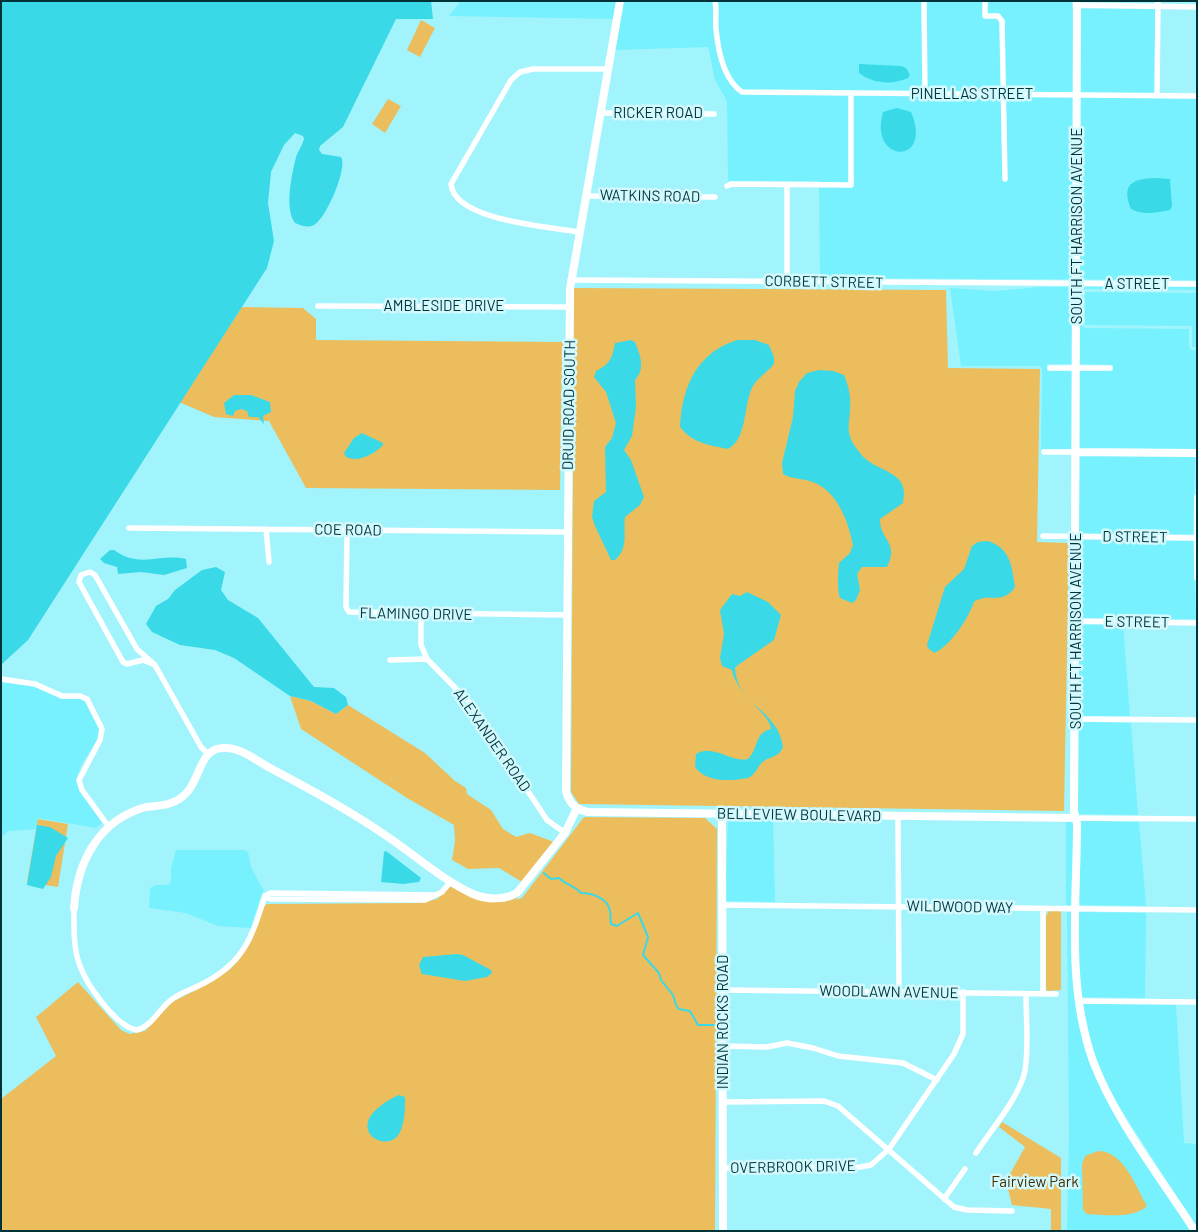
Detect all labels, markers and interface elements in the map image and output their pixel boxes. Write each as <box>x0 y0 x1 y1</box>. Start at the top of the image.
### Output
street label: PINELLAS STREET <box>911 85 1033 103</box>
street label: RICKER ROAD <box>613 104 703 122</box>
street label: SOUTH FT HARRISON AVENUE <box>1068 128 1086 324</box>
street label: WATKINS ROAD <box>600 186 700 206</box>
street label: CORBETT STREET <box>764 272 884 292</box>
street label: A STREET <box>1105 275 1169 293</box>
street label: AMBLESIDE DRIVE <box>384 297 504 315</box>
street label: DRUID ROAD SOUTH <box>559 340 579 470</box>
street label: COE ROAD <box>314 520 382 540</box>
street label: D STREET <box>1102 527 1168 547</box>
street label: SOUTH FT HARRISON AVENUE <box>1067 533 1085 729</box>
street label: FLAMINGO DRIVE <box>359 604 473 624</box>
street label: E STREET <box>1104 612 1170 632</box>
street label: ALEXANDER ROAD <box>450 685 534 795</box>
street label: BELLEVIEW BOULEVARD <box>717 805 881 825</box>
street label: WILDWOOD WAY <box>907 897 1013 917</box>
street label: INDIAN ROCKS ROAD <box>714 955 732 1089</box>
street label: WOODLAWN AVENUE <box>819 982 959 1002</box>
street label: OVERBROOK DRIVE <box>730 1157 856 1177</box>
park label: Fairview Park <box>991 1173 1079 1191</box>

